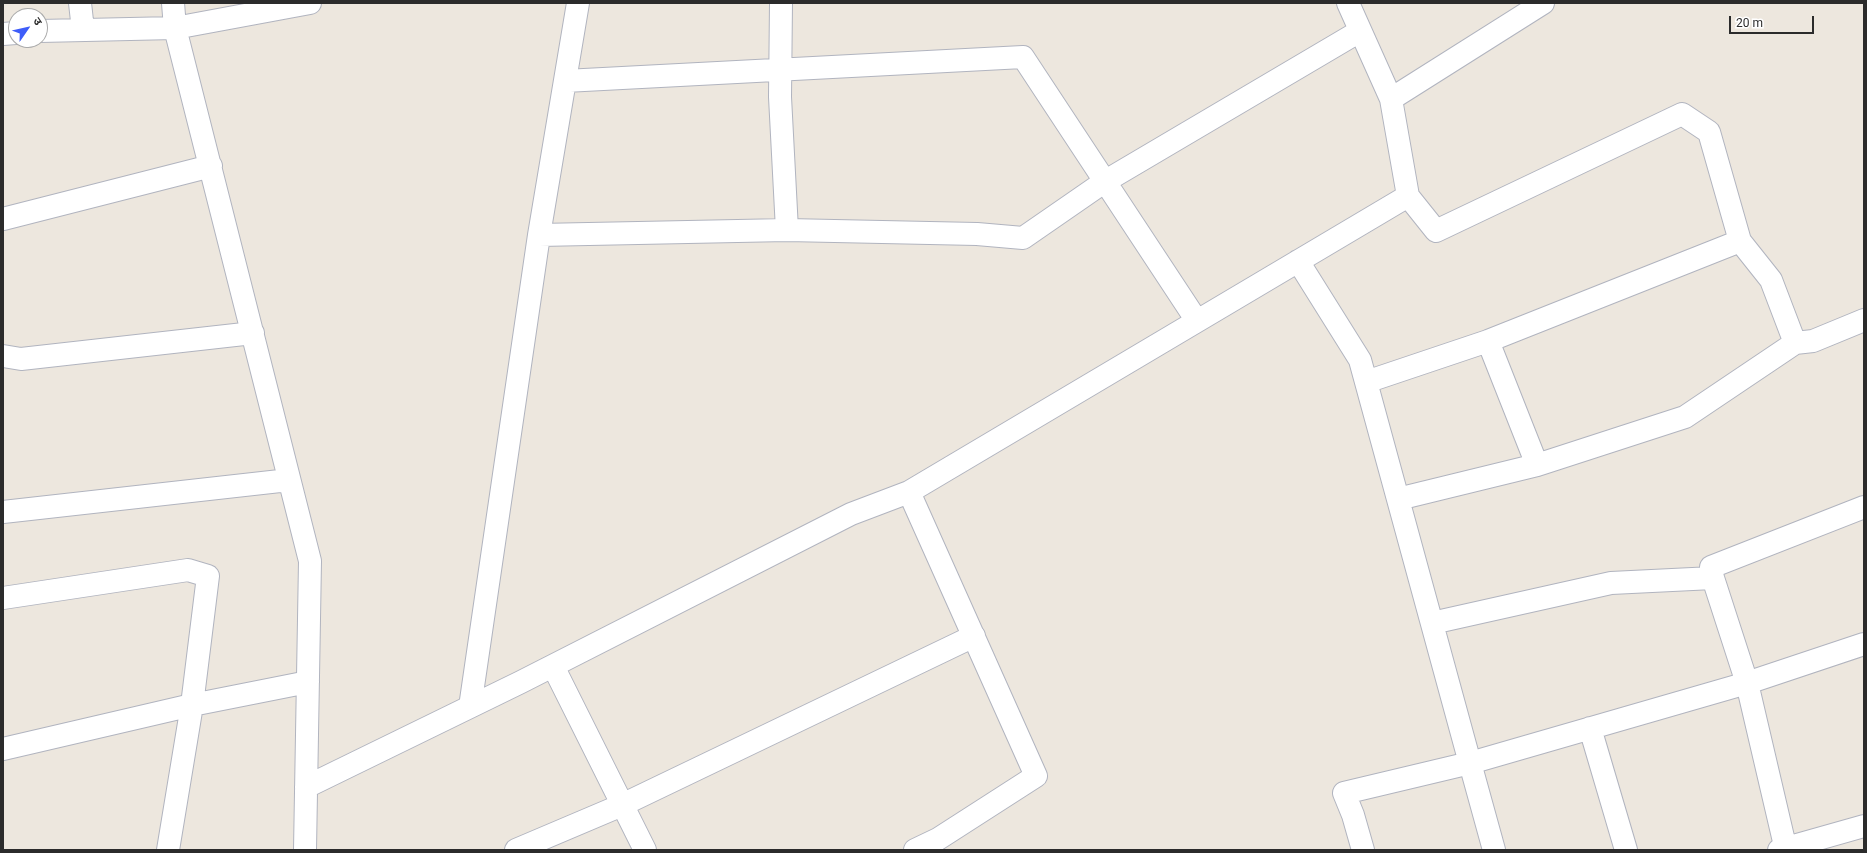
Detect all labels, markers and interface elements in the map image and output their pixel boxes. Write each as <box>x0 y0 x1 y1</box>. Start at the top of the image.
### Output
north arrow <box>8 8 48 48</box>
scale bar <box>1731 8 1816 34</box>
text: उ <box>30 15 45 28</box>
text: 20 m <box>1736 16 1763 30</box>

